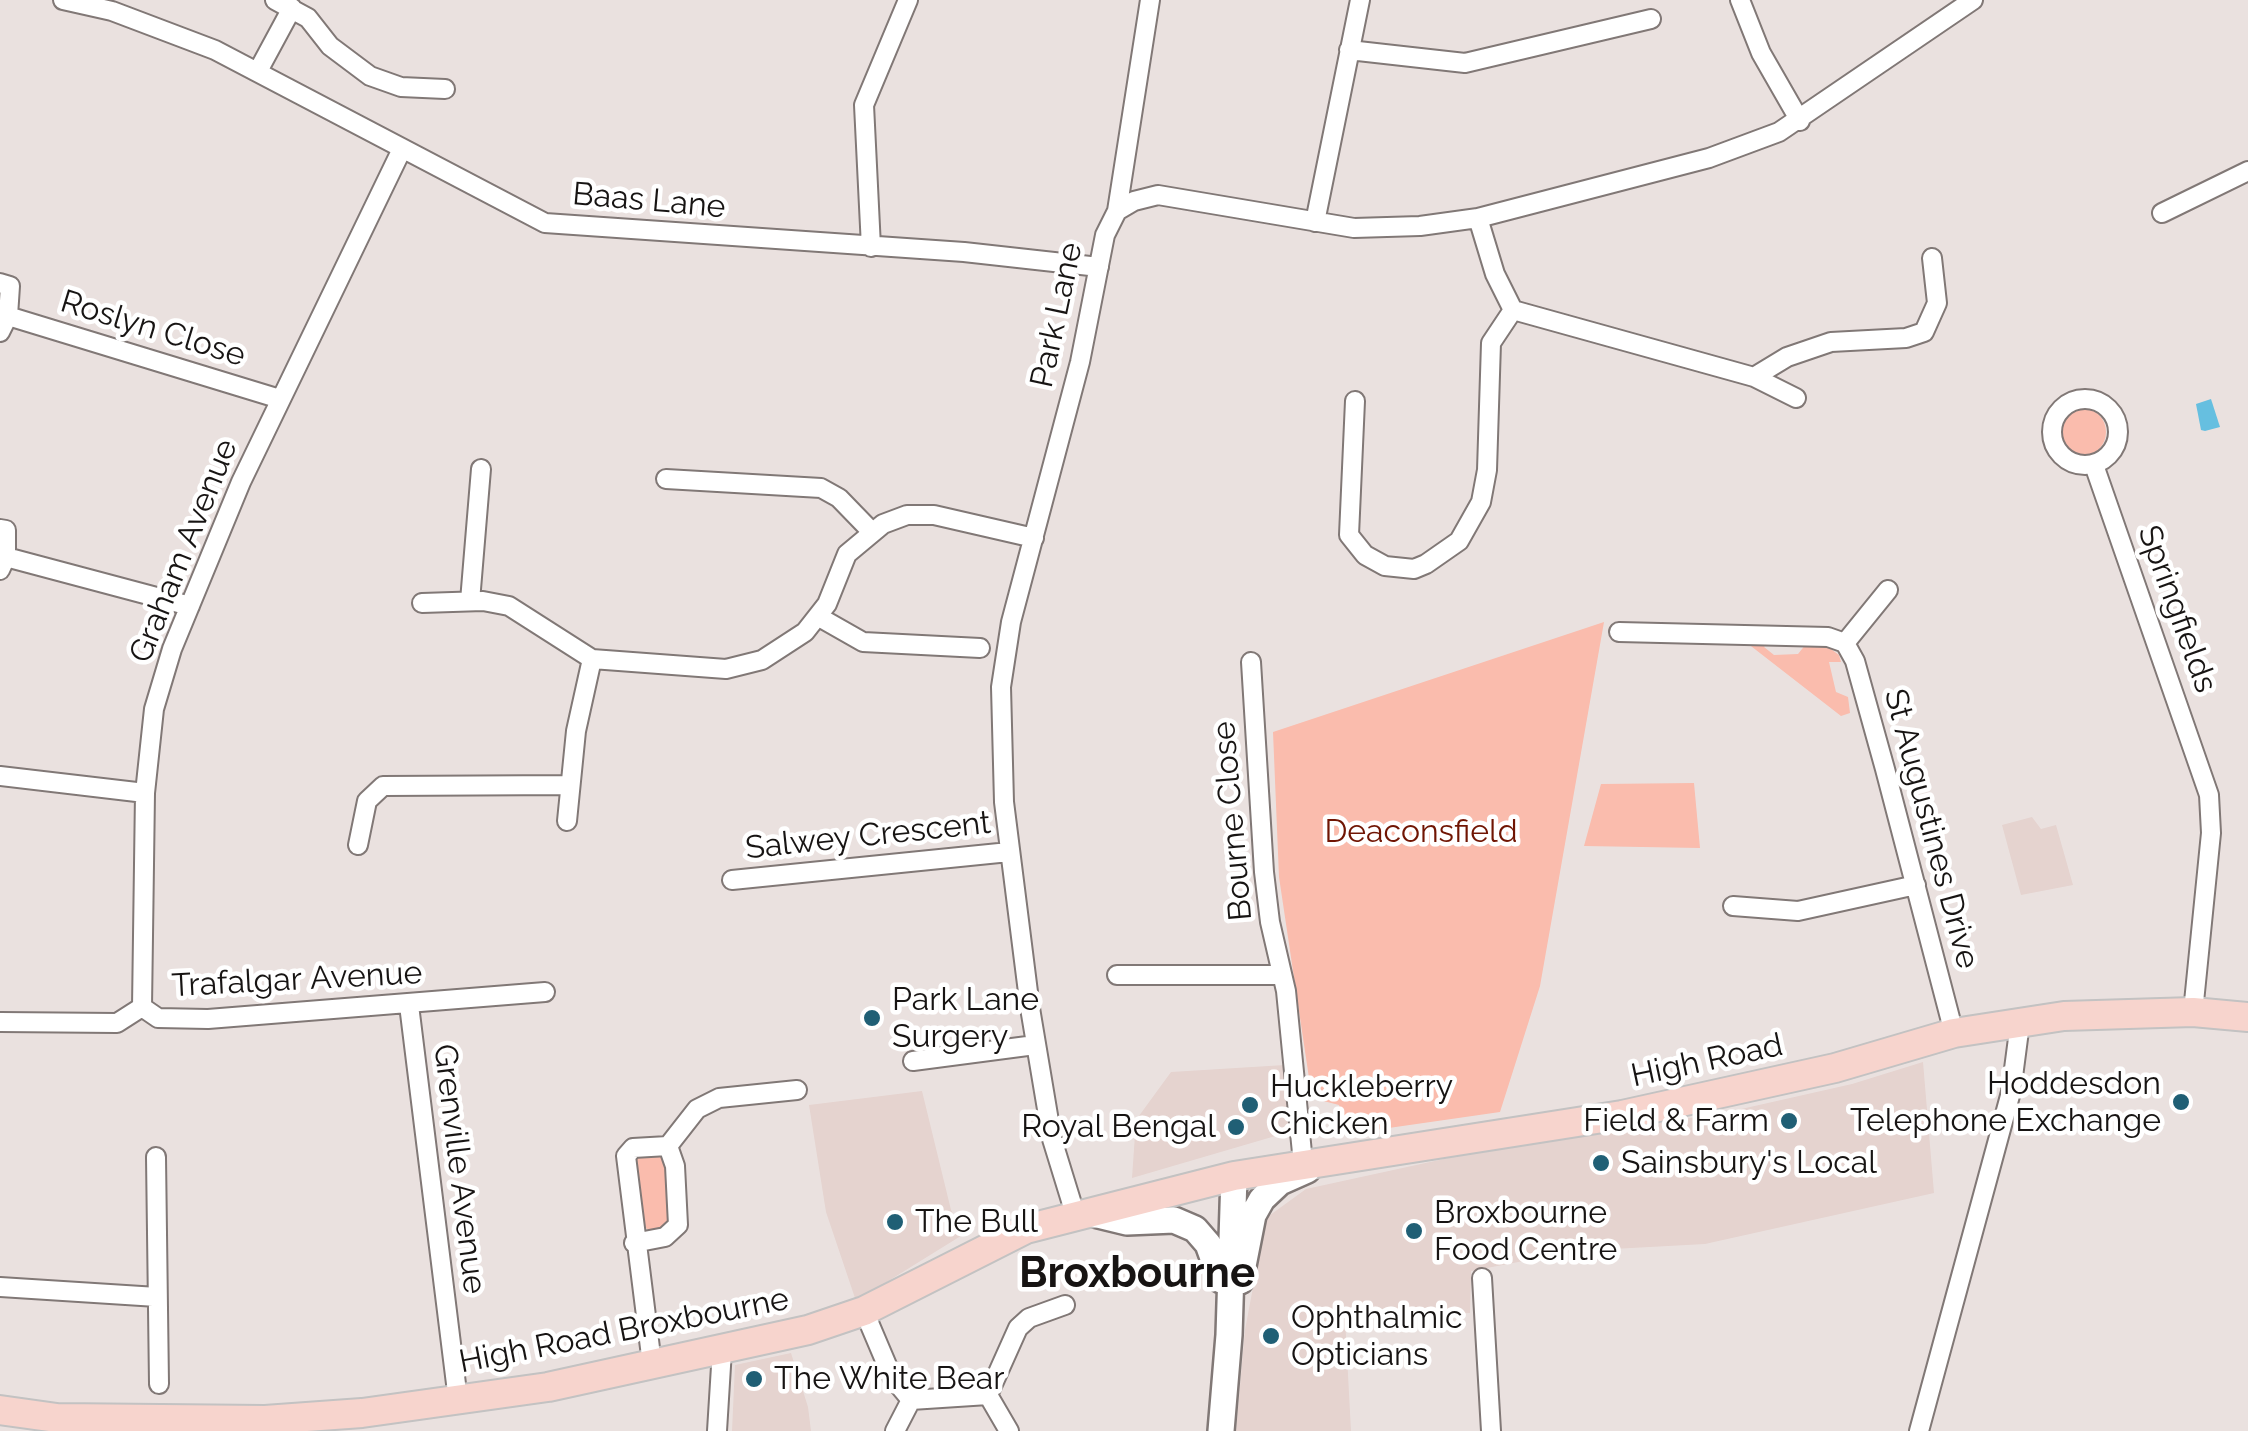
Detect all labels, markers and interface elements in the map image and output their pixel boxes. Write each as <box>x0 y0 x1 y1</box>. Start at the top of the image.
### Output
street label: Baas Lane <box>571 175 727 227</box>
street label: Park Lane <box>1023 239 1091 391</box>
street label: Roslyn Close <box>56 283 250 375</box>
street label: Graham Avenue <box>122 434 246 668</box>
street label: Springfields <box>2129 520 2225 698</box>
street label: St Augustines Drive <box>1875 685 1987 973</box>
street label: Bourne Close <box>1205 720 1261 922</box>
street label: Salwey Crescent <box>743 804 993 868</box>
park label: Deaconsfield <box>1324 813 1518 851</box>
street label: Trafalgar Avenue <box>171 954 423 1006</box>
place label: Park Lane Surgery <box>892 981 1039 1056</box>
marker: Park Lane Surgery <box>861 1007 883 1029</box>
street label: High Road <box>1628 1026 1786 1096</box>
street label: Grenville Avenue <box>425 1042 493 1296</box>
place label: Hoddesdon Telephone Exchange <box>1850 1065 2161 1140</box>
place label: Huckleberry Chicken <box>1270 1068 1453 1143</box>
marker: Hoddesdon Telephone Exchange <box>2170 1091 2192 1113</box>
marker: Huckleberry Chicken <box>1239 1094 1261 1116</box>
place label: Field & Farm <box>1583 1102 1769 1140</box>
place label: Royal Bengal <box>1021 1108 1216 1146</box>
marker: Field & Farm <box>1778 1110 1800 1132</box>
marker: Royal Bengal <box>1225 1116 1247 1138</box>
place label: Sainsbury's Local <box>1621 1144 1877 1182</box>
marker: Sainsbury's Local <box>1590 1152 1612 1174</box>
place label: Broxbourne Food Centre <box>1434 1194 1617 1269</box>
place label: The Bull <box>915 1203 1038 1241</box>
marker: The Bull <box>884 1211 906 1233</box>
marker: Broxbourne Food Centre <box>1403 1220 1425 1242</box>
district label: Broxbourne <box>1019 1249 1255 1299</box>
street label: High Road Broxbourne <box>456 1280 792 1382</box>
place label: Ophthalmic Opticians <box>1291 1299 1463 1374</box>
marker: Ophthalmic Opticians <box>1260 1325 1282 1347</box>
place label: The White Bear <box>774 1360 1004 1398</box>
marker: The White Bear <box>743 1368 765 1390</box>

